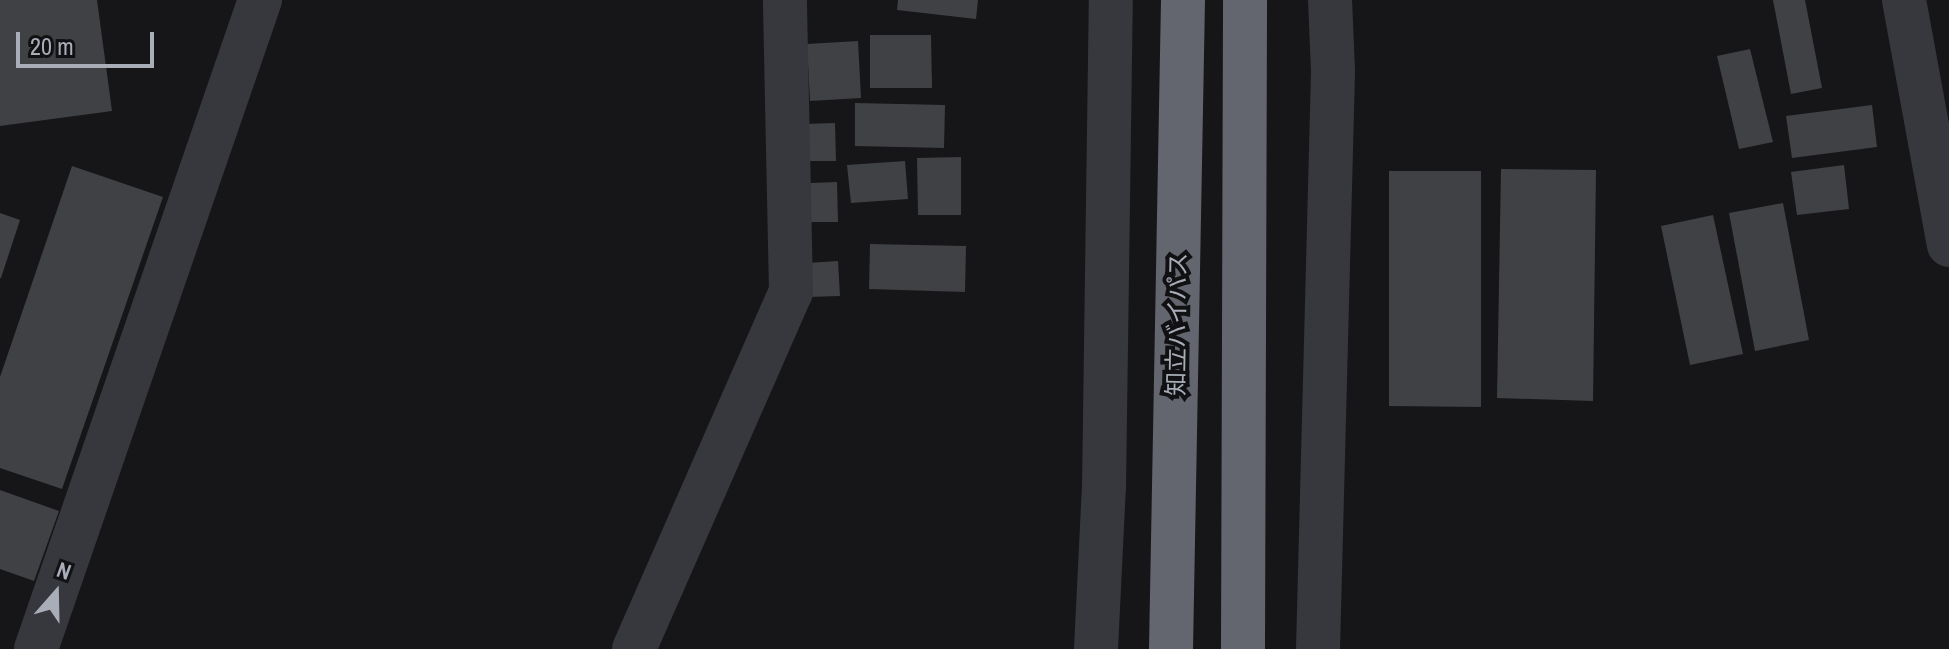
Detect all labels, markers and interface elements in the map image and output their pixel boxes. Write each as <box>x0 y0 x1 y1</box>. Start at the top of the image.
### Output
scale bar <box>20 16 158 66</box>
text: 20 m <box>30 30 74 62</box>
street label: 知立バイパス <box>1161 252 1193 396</box>
north arrow <box>16 553 96 633</box>
text: N <box>53 554 75 587</box>

